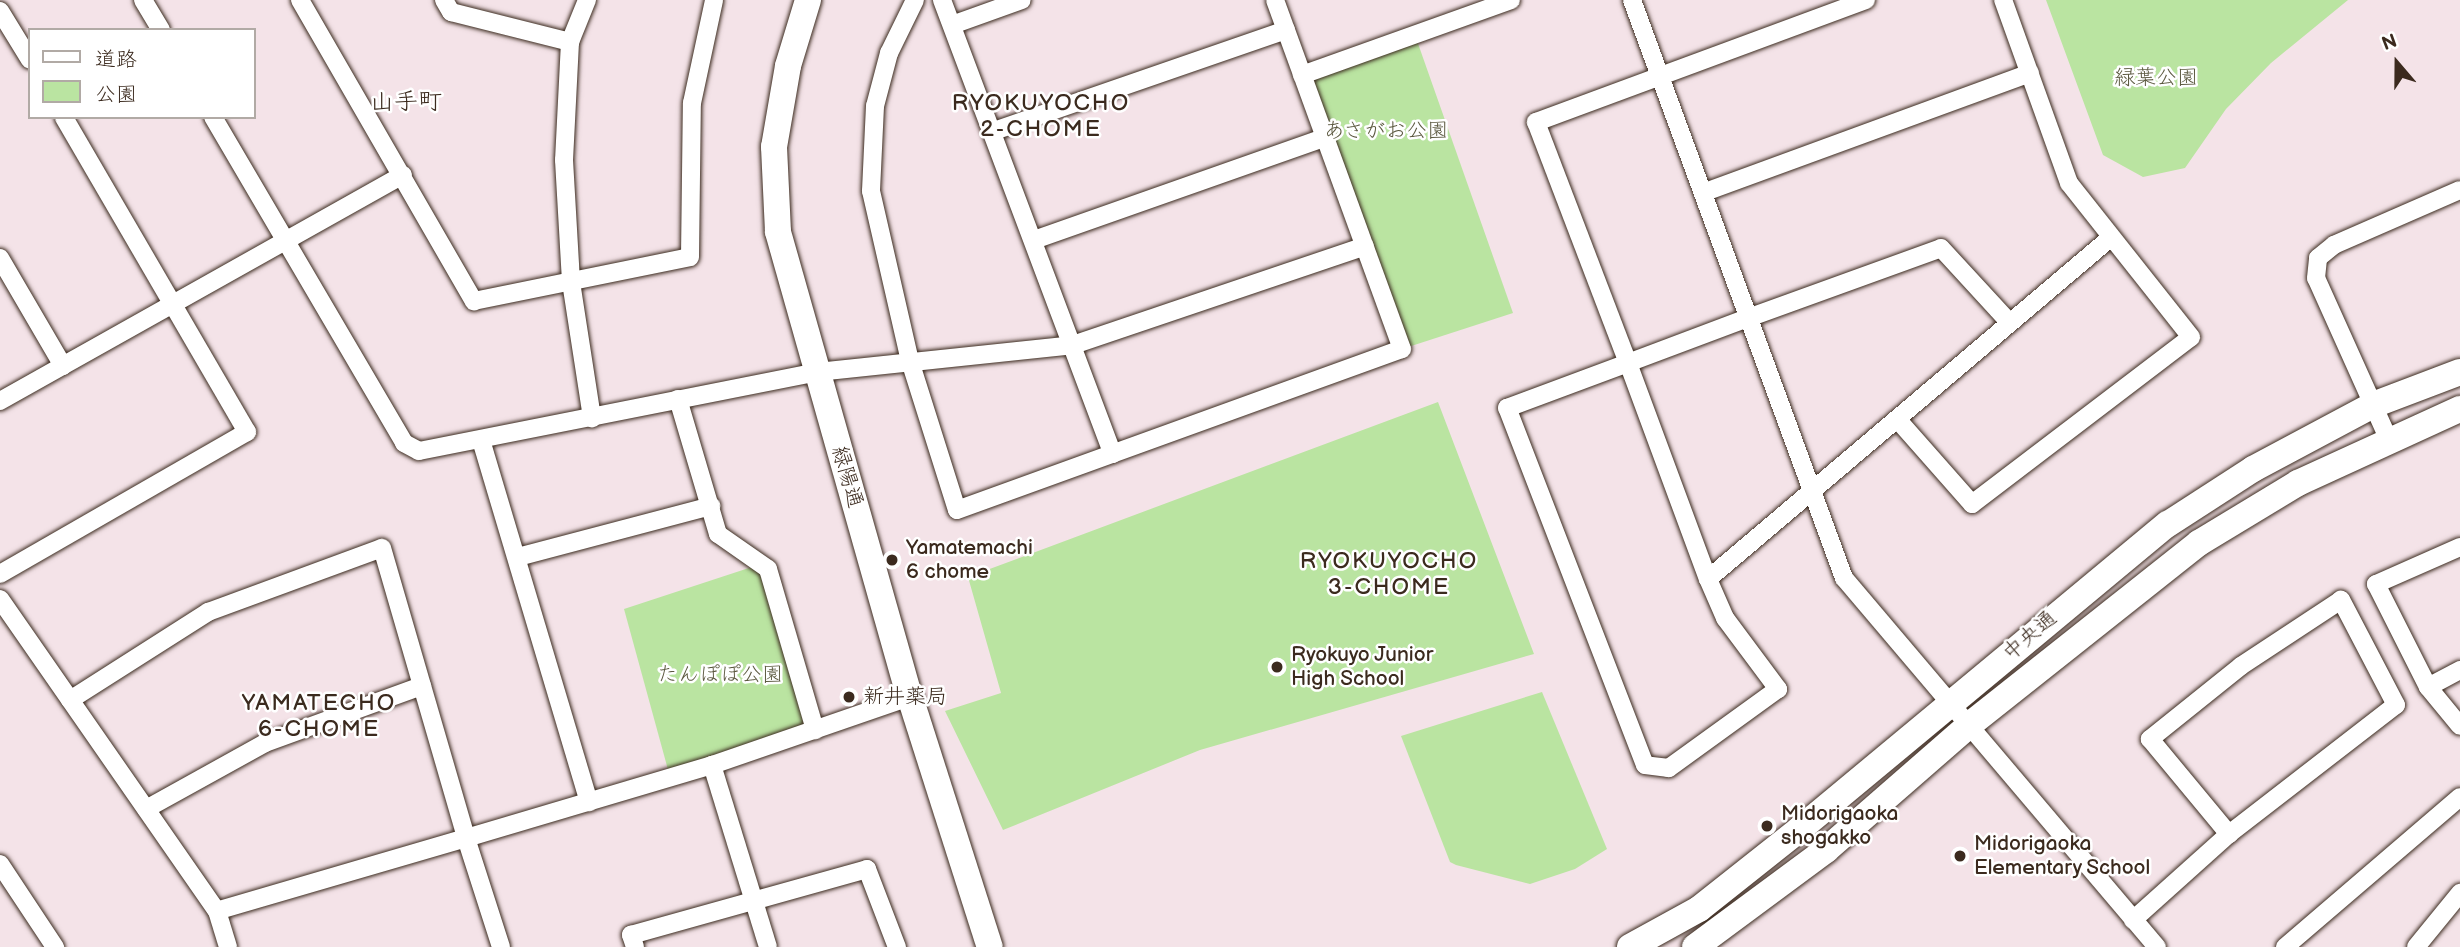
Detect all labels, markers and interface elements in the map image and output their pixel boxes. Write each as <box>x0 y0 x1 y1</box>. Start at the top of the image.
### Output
legend <box>28 28 256 119</box>
north arrow <box>2362 28 2432 98</box>
text: N <box>2379 30 2400 56</box>
text: 道路 <box>95 47 137 72</box>
park label: 緑葉公園 <box>2114 65 2198 91</box>
text: 公園 <box>95 82 137 107</box>
district label: 山手町 <box>370 88 442 116</box>
district label: RYOKUYOCHO 2-CHOME <box>953 89 1129 143</box>
park label: あさがお公園 <box>1323 118 1449 144</box>
street label: 緑陽通 <box>826 443 868 511</box>
place label: Yamatemachi 6 chome <box>906 535 1033 585</box>
district label: RYOKUYOCHO 3-CHOME <box>1301 547 1477 601</box>
marker: Yamatemachi 6 chome <box>884 552 900 568</box>
street label: 中央通 <box>1998 606 2062 666</box>
place label: Ryokuyo Junior High School <box>1291 642 1434 692</box>
marker: Ryokuyo Junior High School <box>1269 659 1285 675</box>
park label: たんぽぽ公園 <box>657 662 783 688</box>
place label: 新井薬局 <box>863 684 947 710</box>
district label: YAMATECHO 6-CHOME <box>243 689 395 743</box>
marker: 新井薬局 <box>841 689 857 705</box>
place label: Midorigaoka shogakko <box>1781 801 1898 851</box>
marker: Midorigaoka shogakko <box>1759 818 1775 834</box>
place label: Midorigaoka Elementary School <box>1974 831 2152 881</box>
marker: Midorigaoka Elementary School <box>1952 848 1968 864</box>

